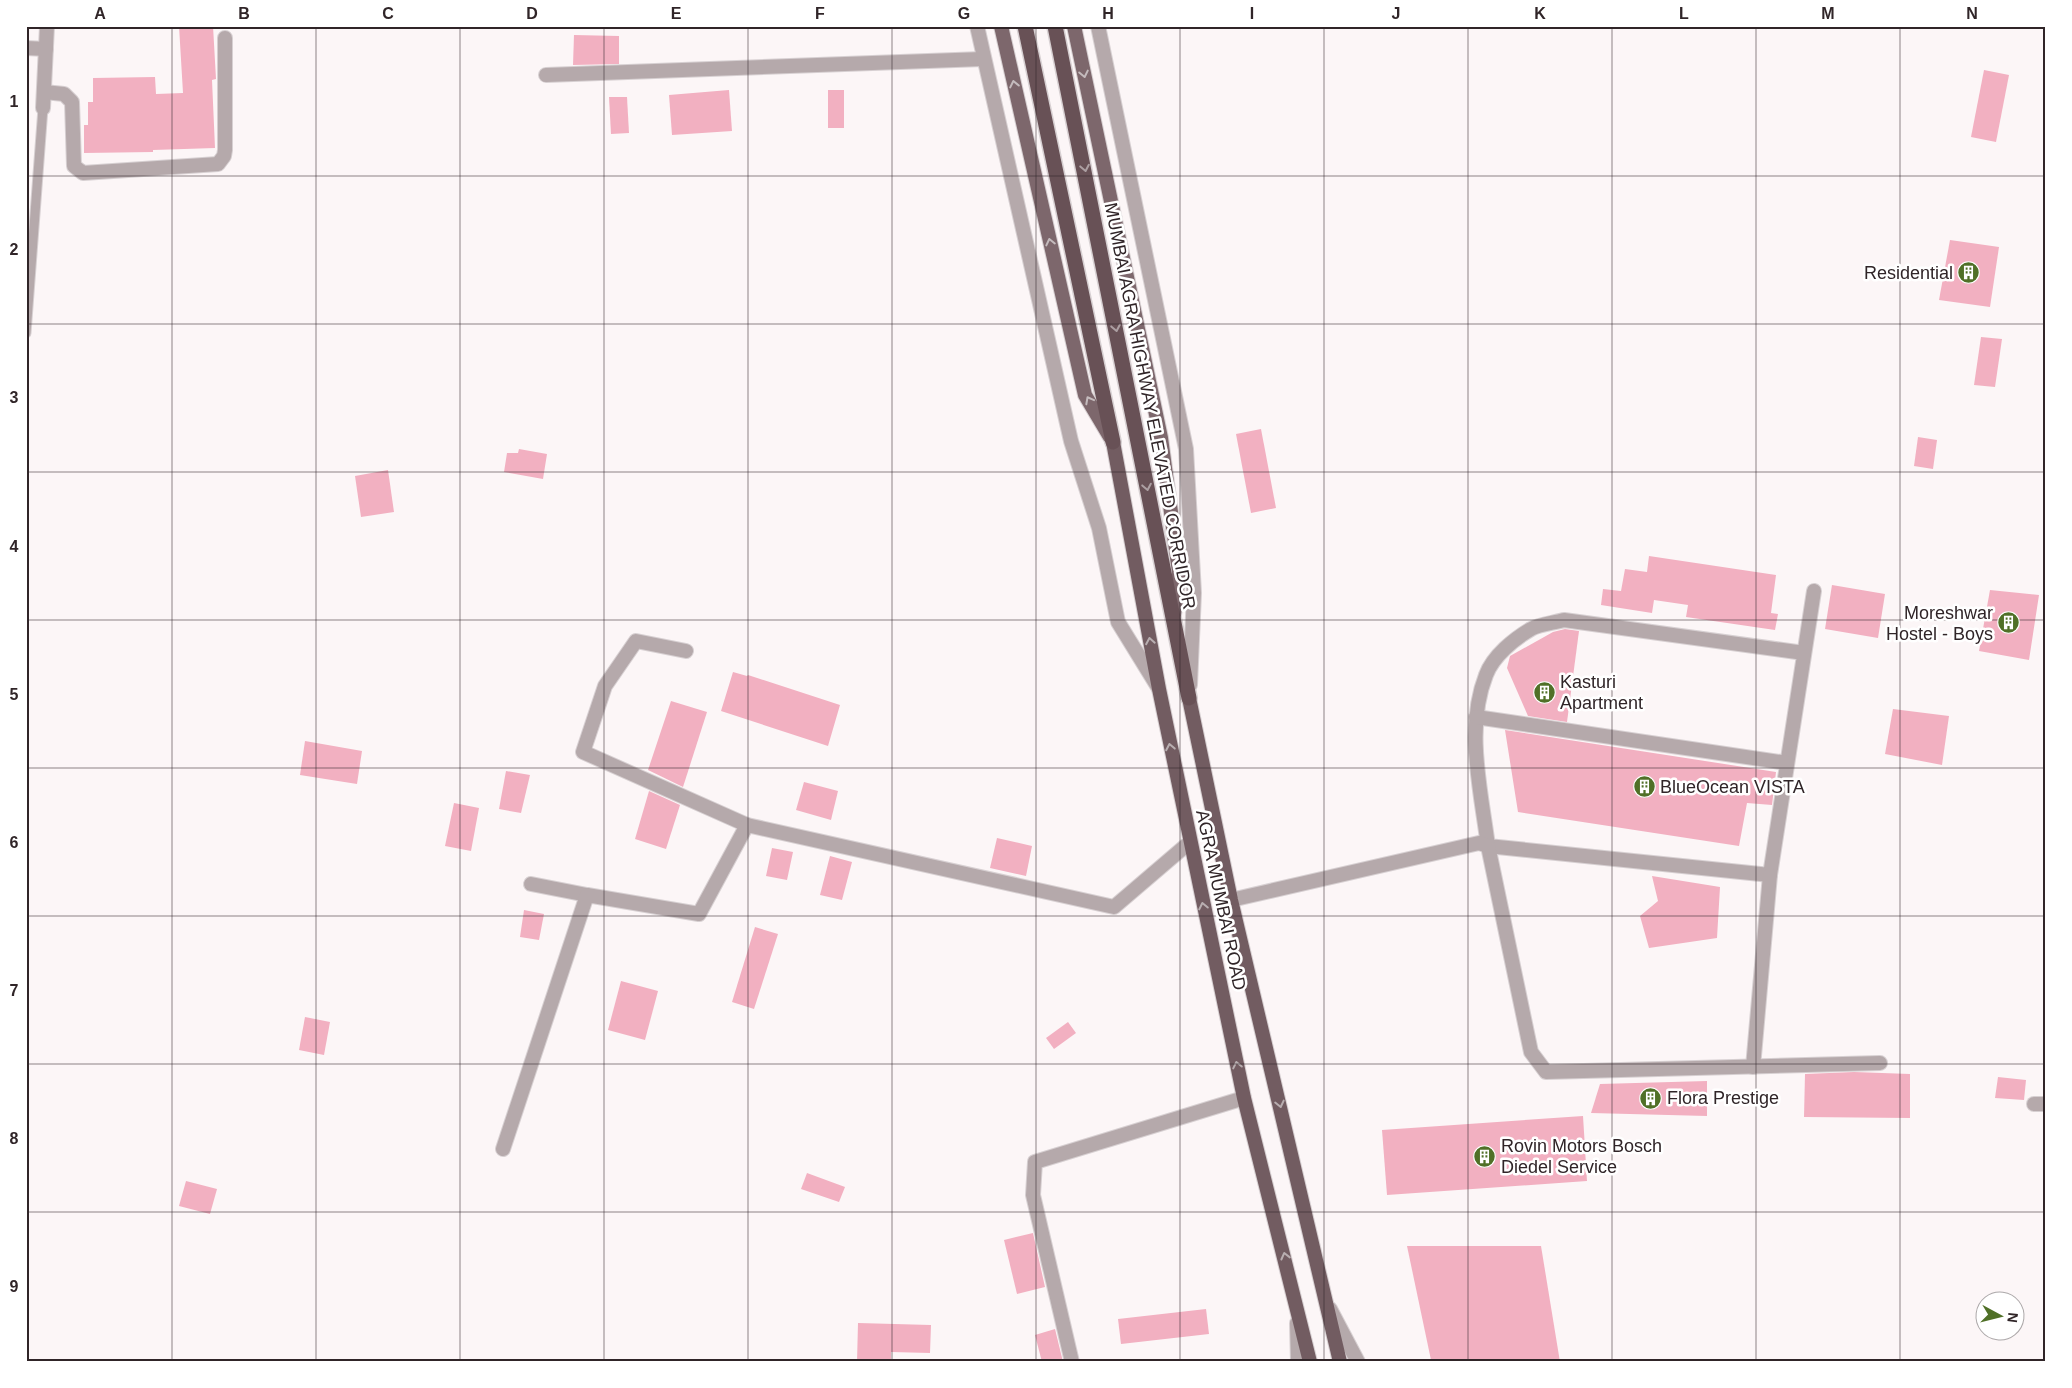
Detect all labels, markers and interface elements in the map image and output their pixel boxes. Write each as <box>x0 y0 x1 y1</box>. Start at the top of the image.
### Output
text: A <box>94 5 106 22</box>
text: B <box>238 5 250 22</box>
text: C <box>382 5 394 22</box>
text: D <box>526 5 538 22</box>
text: E <box>671 5 682 22</box>
text: F <box>815 5 825 22</box>
text: G <box>958 5 970 22</box>
text: H <box>1102 5 1114 22</box>
text: I <box>1250 5 1254 22</box>
text: J <box>1392 5 1400 22</box>
text: K <box>1534 5 1546 22</box>
text: L <box>1679 5 1689 22</box>
text: M <box>1821 5 1835 22</box>
text: N <box>1966 5 1978 22</box>
one-way arrow <box>1079 70 1089 78</box>
one-way arrow <box>1009 80 1020 88</box>
text: 1 <box>10 93 19 110</box>
one-way arrow <box>1079 164 1089 173</box>
street label: MUMBAI AGRA HIGHWAY ELEVATED CORRIDOR <box>1101 201 1199 611</box>
one-way arrow <box>1045 238 1056 247</box>
text: 2 <box>10 241 19 258</box>
building icon: Residential <box>1957 261 1981 285</box>
place label: Residential <box>1864 263 1953 283</box>
one-way arrow <box>1110 324 1120 332</box>
text: 3 <box>10 389 19 406</box>
one-way arrow <box>1085 396 1095 405</box>
one-way arrow <box>1141 483 1151 492</box>
text: 4 <box>10 538 19 555</box>
place label: Moreshwar Hostel - Boys <box>1886 603 1993 644</box>
building icon: Moreshwar Hostel - Boys <box>1997 611 2021 635</box>
one-way arrow <box>1145 637 1155 646</box>
place label: Kasturi Apartment <box>1560 672 1643 713</box>
building icon: Kasturi Apartment <box>1532 680 1556 704</box>
text: 5 <box>10 686 19 703</box>
one-way arrow <box>1166 742 1176 751</box>
building icon: BlueOcean VISTA <box>1632 775 1656 799</box>
place label: BlueOcean VISTA <box>1660 777 1805 797</box>
street label: AGRA MUMBAI ROAD <box>1192 808 1250 992</box>
text: 6 <box>10 834 19 851</box>
one-way arrow <box>1198 901 1209 910</box>
text: 7 <box>10 982 19 999</box>
one-way arrow <box>1232 1060 1243 1069</box>
building icon: Flora Prestige <box>1639 1086 1663 1110</box>
place label: Flora Prestige <box>1667 1088 1779 1108</box>
one-way arrow <box>1274 1100 1285 1109</box>
text: 8 <box>10 1130 19 1147</box>
place label: Rovin Motors Bosch Diedel Service <box>1501 1136 1662 1177</box>
building icon: Rovin Motors Bosch Diedel Service <box>1473 1144 1497 1168</box>
one-way arrow <box>1280 1253 1290 1261</box>
text: 9 <box>10 1278 19 1295</box>
north arrow <box>1974 1290 2024 1340</box>
text: N <box>2004 1312 2021 1324</box>

